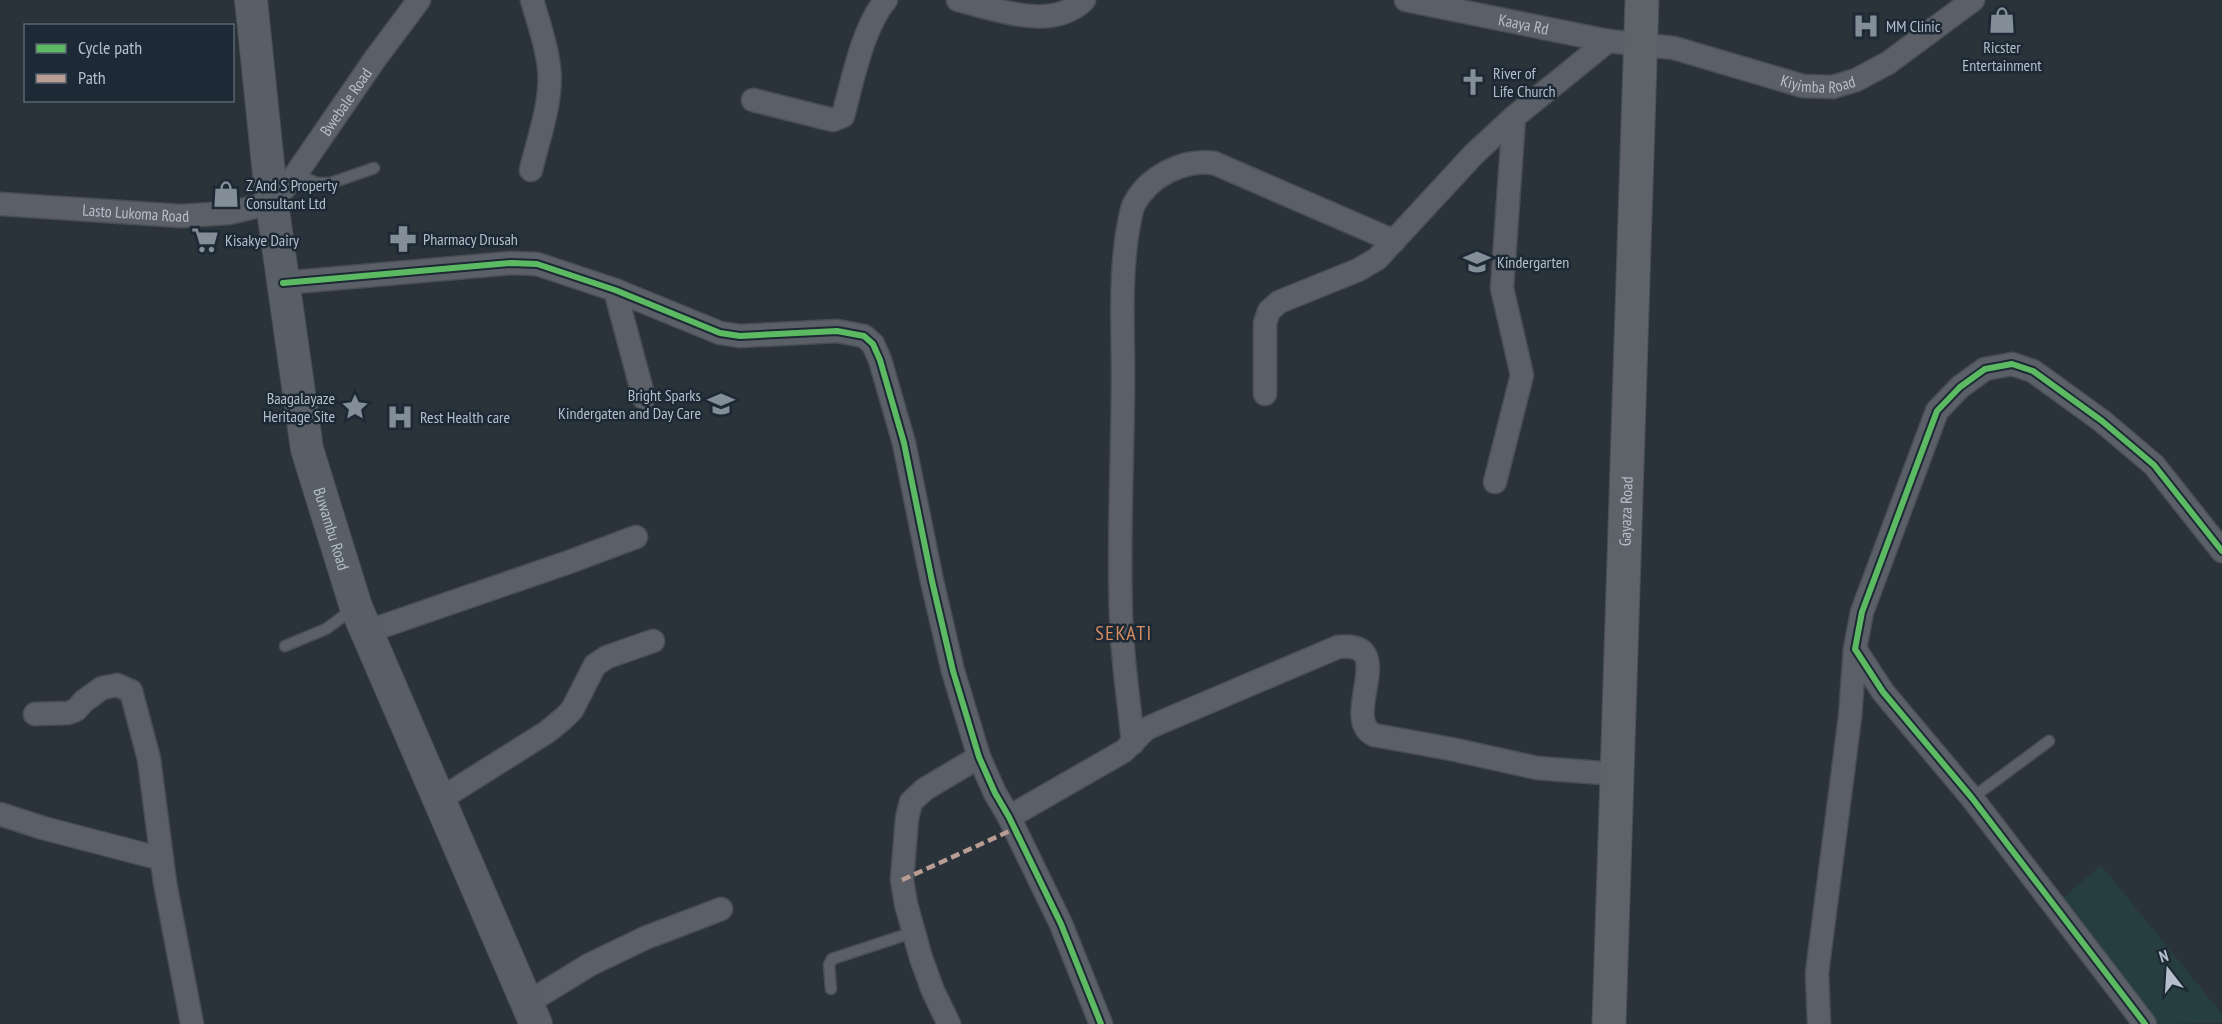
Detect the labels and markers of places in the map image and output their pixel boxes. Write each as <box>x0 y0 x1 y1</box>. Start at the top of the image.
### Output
shop icon: Ricster Entertainment <box>1987 5 2017 35</box>
hospital icon: MM Clinic <box>1851 11 1881 41</box>
place label: MM Clinic <box>1886 16 1941 36</box>
place label: Ricster Entertainment <box>1962 37 2042 75</box>
place label: River of Life Church <box>1493 63 1556 101</box>
church icon: River of Life Church <box>1458 67 1488 97</box>
place label: Z And S Property Consultant Ltd <box>246 175 337 213</box>
shop icon: Z And S Property Consultant Ltd <box>211 179 241 209</box>
pharmacy icon: Pharmacy Drusah <box>388 224 418 254</box>
supermarket icon: Kisakye Dairy <box>190 225 220 255</box>
place label: Pharmacy Drusah <box>423 229 518 249</box>
place label: Kisakye Dairy <box>225 230 299 250</box>
school or university icon: Kindergarten <box>1462 247 1492 277</box>
place label: Kindergarten <box>1497 252 1569 272</box>
place label: Bright Sparks Kindergaten and Day Care <box>558 385 701 423</box>
place label: Baagalayaze Heritage Site <box>263 388 335 426</box>
school or university icon: Bright Sparks Kindergaten and Day Care <box>706 389 736 419</box>
place icon: Baagalayaze Heritage Site <box>340 392 370 422</box>
hospital icon: Rest Health care <box>385 402 415 432</box>
place label: Rest Health care <box>420 407 510 427</box>

